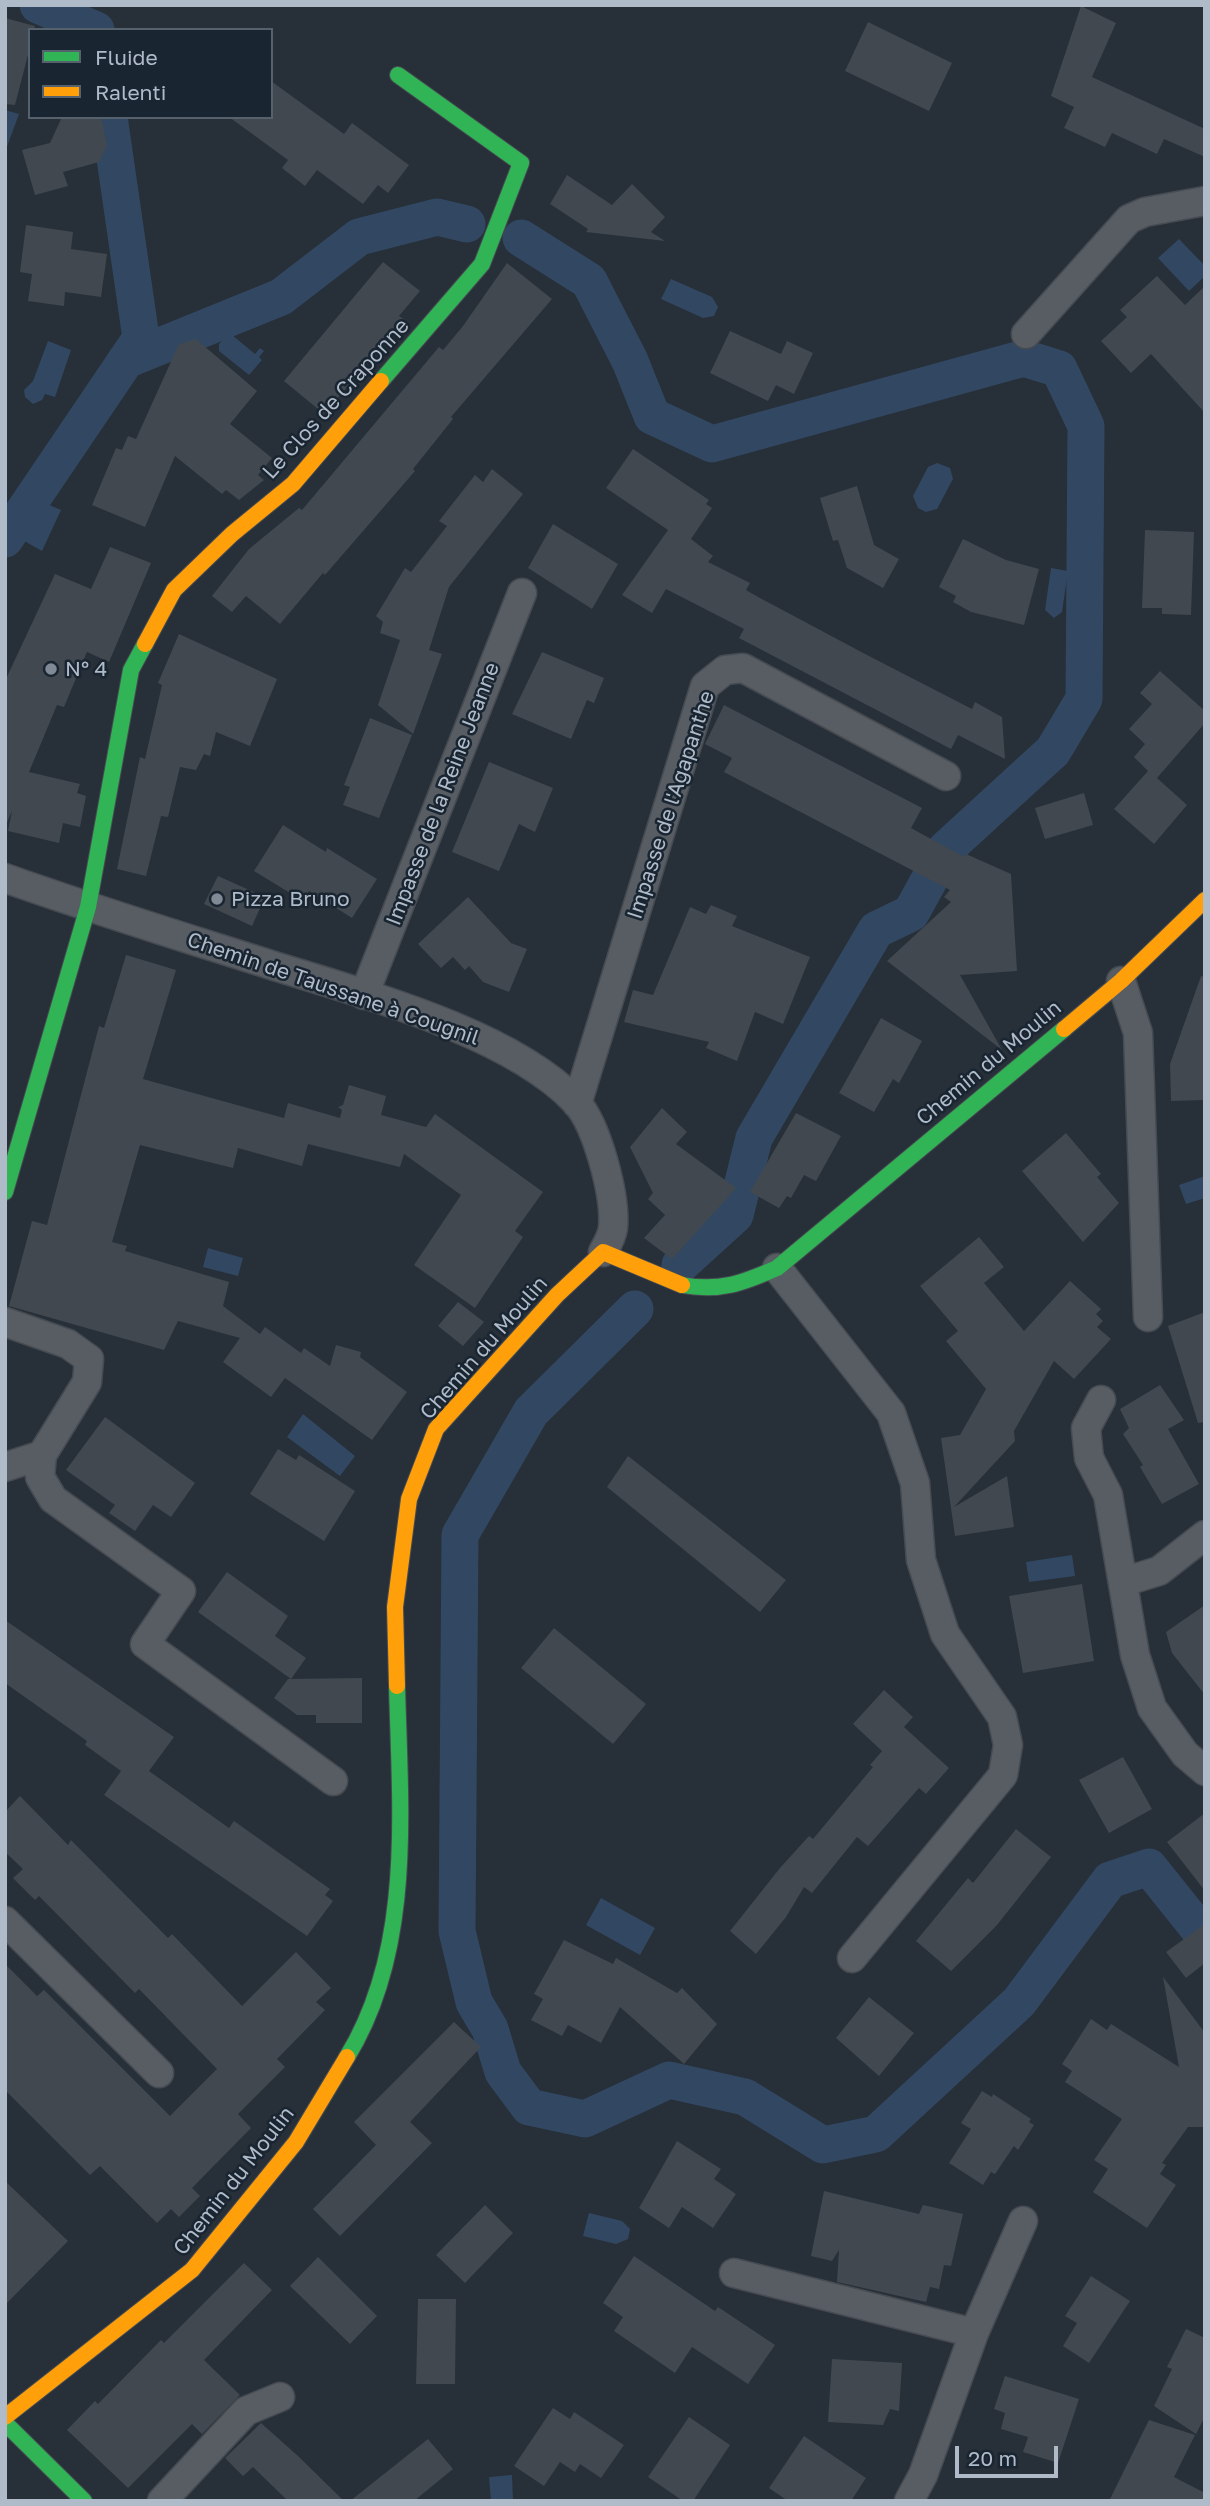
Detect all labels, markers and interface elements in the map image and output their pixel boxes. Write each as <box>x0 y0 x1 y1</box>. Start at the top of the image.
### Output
legend <box>28 28 273 119</box>
text: Fluide <box>95 44 158 70</box>
text: Ralenti <box>95 79 166 105</box>
street label: Le Clos de Craponne <box>257 314 415 484</box>
place label: N° 4 <box>65 656 107 682</box>
street label: Impasse de la Reine Jeanne <box>381 659 505 929</box>
marker: N° 4 <box>43 661 59 677</box>
street label: Impasse de l'Agapanthe <box>622 688 720 922</box>
place label: Pizza Bruno <box>231 886 350 912</box>
marker: Pizza Bruno <box>209 891 225 907</box>
street label: Chemin de Taussane à Cougnil <box>184 927 482 1051</box>
street label: Chemin du Moulin <box>911 995 1067 1131</box>
street label: Chemin du Moulin <box>415 1271 553 1425</box>
street label: Chemin du Moulin <box>168 2102 300 2260</box>
scale bar <box>958 2432 1061 2476</box>
text: 20 m <box>968 2445 1017 2471</box>

